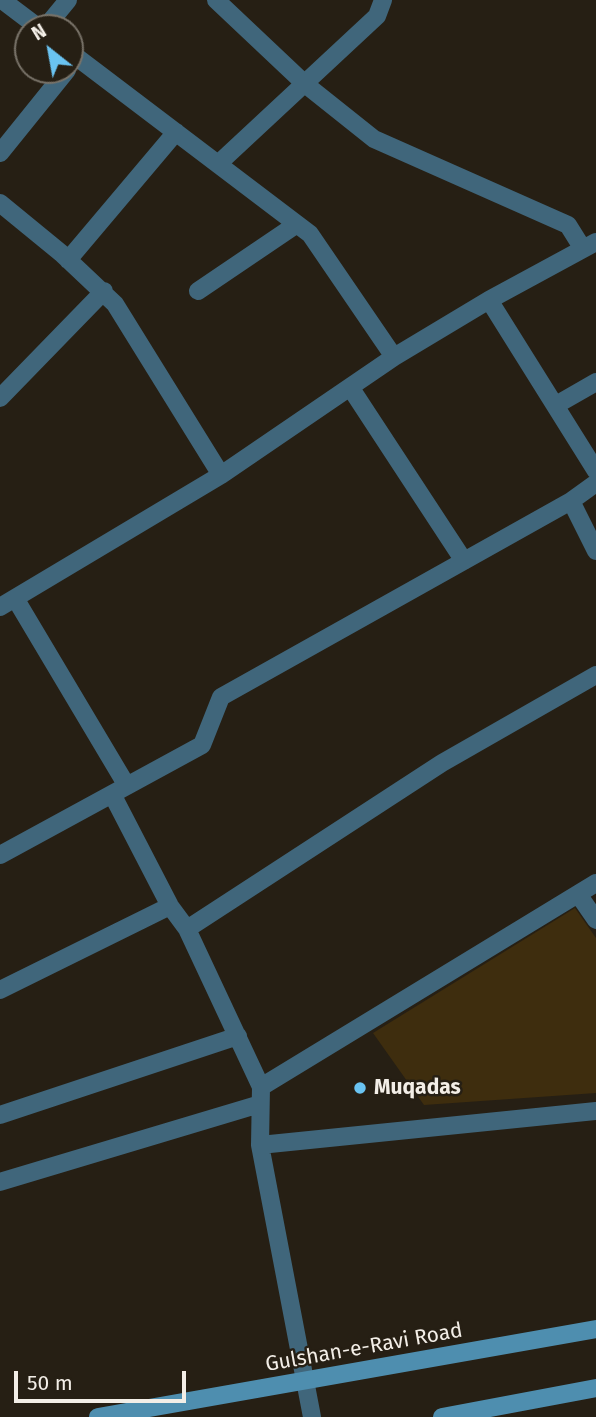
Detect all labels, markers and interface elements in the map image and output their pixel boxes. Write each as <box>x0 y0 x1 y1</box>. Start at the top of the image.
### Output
north arrow <box>14 14 84 84</box>
text: N <box>28 19 50 45</box>
place label: Muqadas <box>374 1075 461 1101</box>
marker: Muqadas <box>352 1080 368 1096</box>
street label: Gulshan-e-Ravi Road <box>263 1318 465 1378</box>
scale bar <box>18 1358 189 1402</box>
text: 50 m <box>27 1370 73 1396</box>

